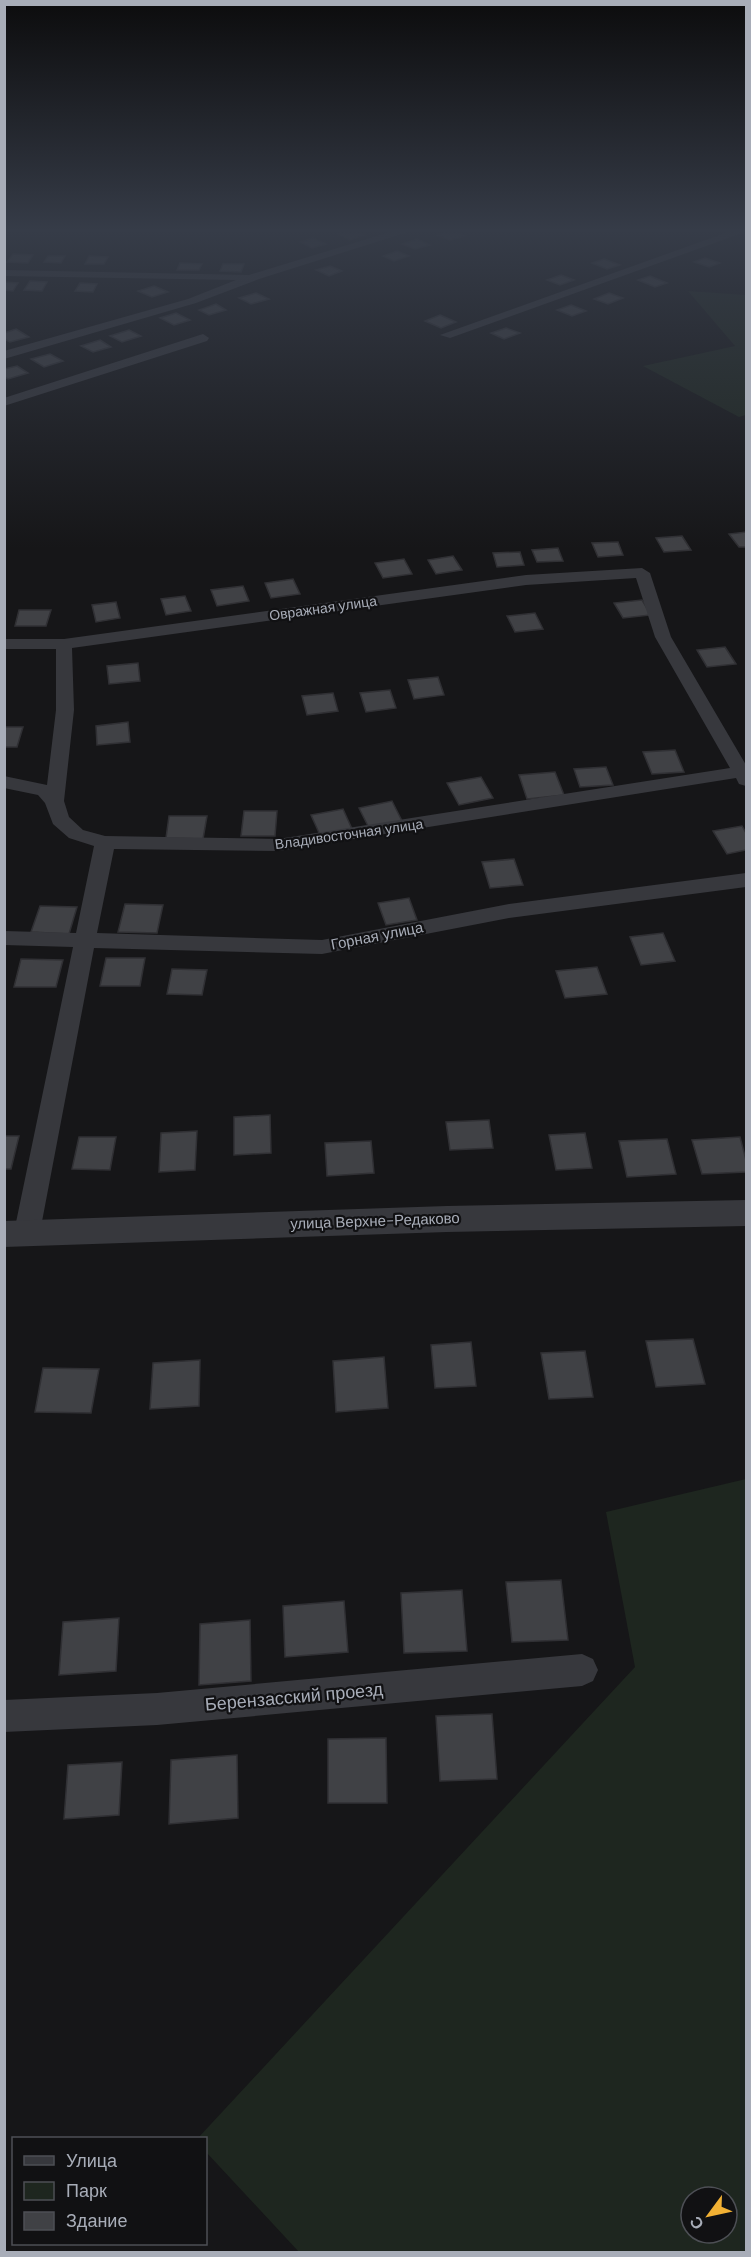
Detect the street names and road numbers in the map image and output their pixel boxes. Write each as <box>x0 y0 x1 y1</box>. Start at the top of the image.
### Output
street label: Овражная улица <box>268 592 378 624</box>
street label: Владивосточная улица <box>274 815 425 853</box>
street label: Горная улица <box>329 917 426 955</box>
street label: улица Верхне-Редаково <box>290 1208 460 1234</box>
street label: Берензасский проезд <box>204 1677 384 1717</box>

